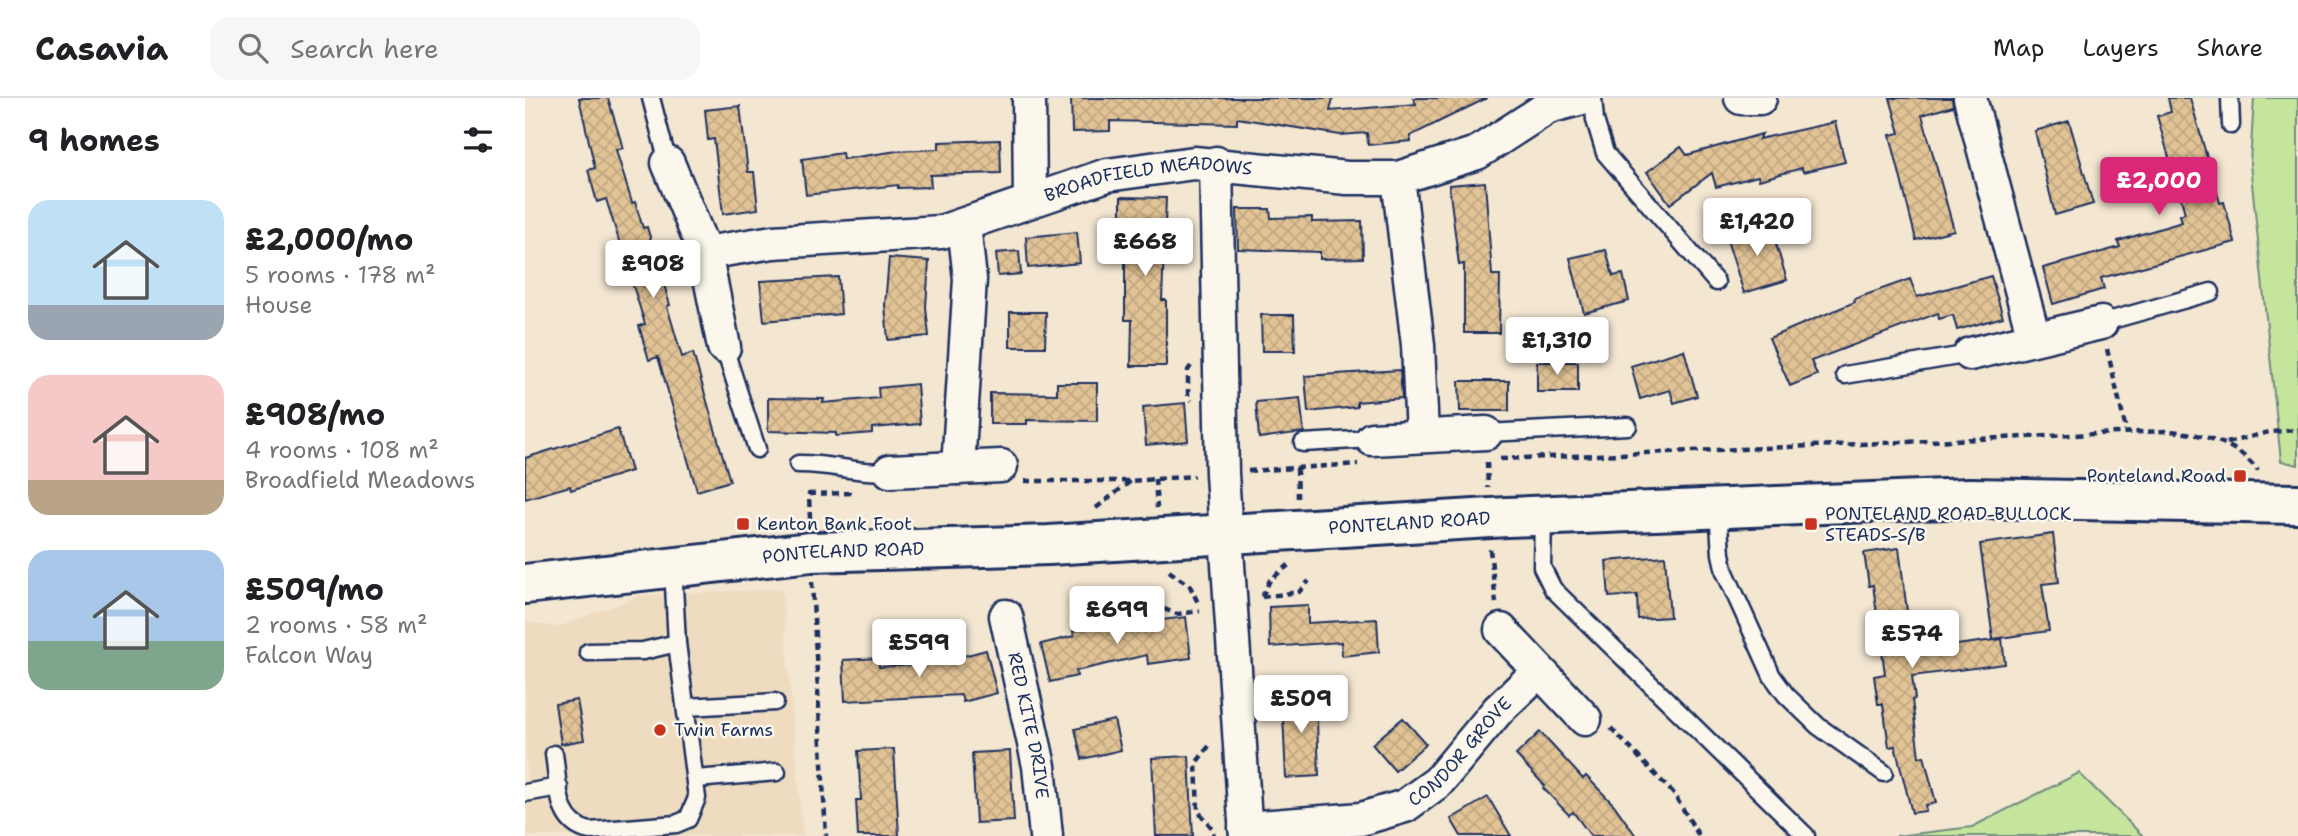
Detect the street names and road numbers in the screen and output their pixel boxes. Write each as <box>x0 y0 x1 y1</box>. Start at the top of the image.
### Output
street label: BROADFIELD MEADOWS <box>1041 150 1253 208</box>
street label: PONTELAND ROAD <box>1328 506 1491 540</box>
street label: PONTELAND ROAD <box>761 537 925 569</box>
street label: RED KITE DRIVE <box>1002 650 1054 800</box>
street label: CONDOR GROVE <box>1403 691 1517 812</box>

